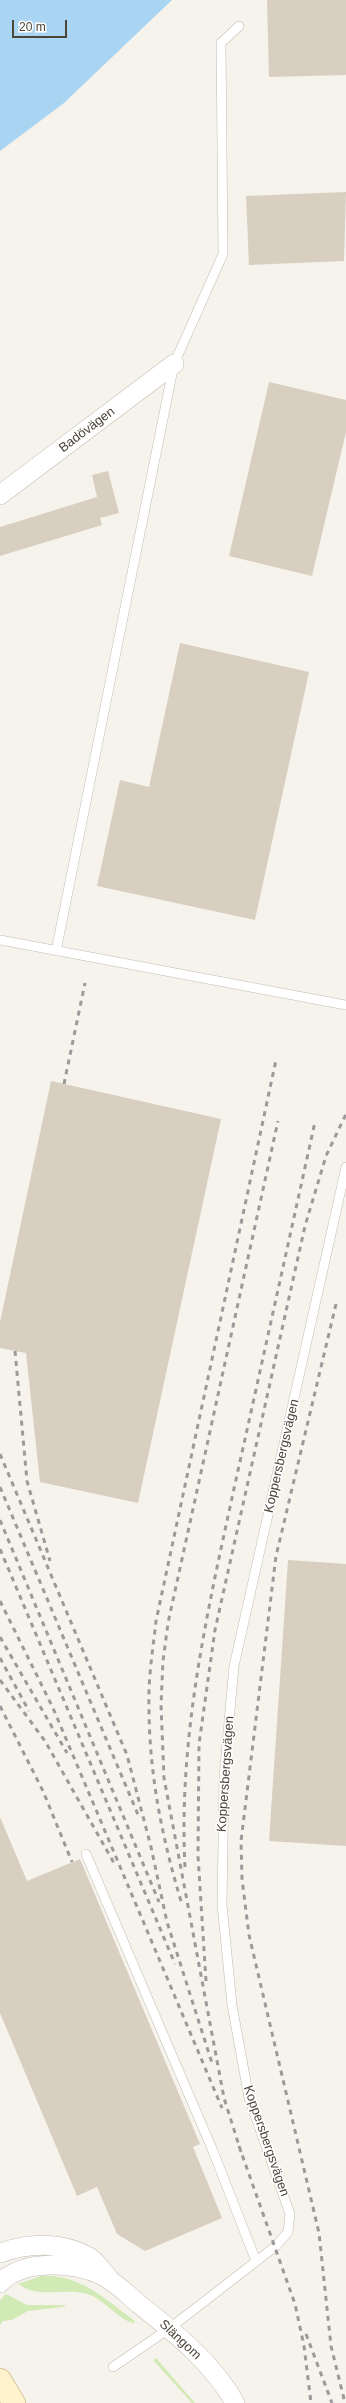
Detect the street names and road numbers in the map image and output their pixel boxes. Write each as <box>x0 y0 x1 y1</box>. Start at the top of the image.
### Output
street label: Badövägen <box>56 404 118 456</box>
street label: Koppersbergsvägen <box>261 1398 303 1514</box>
street label: Koppersbergsvägen <box>214 1715 238 1833</box>
street label: Koppersbergsvägen <box>240 2083 292 2199</box>
street label: Slängom <box>156 2317 204 2363</box>

